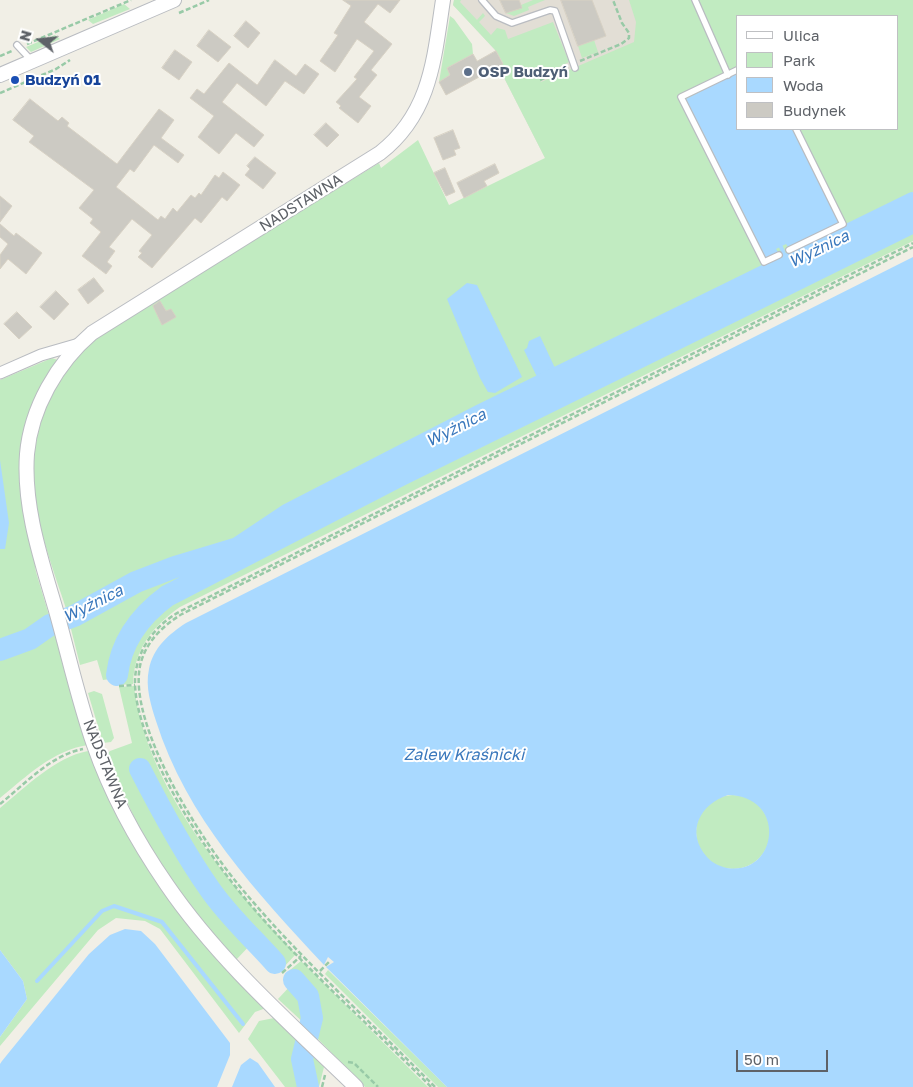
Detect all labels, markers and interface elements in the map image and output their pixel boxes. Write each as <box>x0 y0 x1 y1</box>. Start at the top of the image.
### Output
north arrow <box>15 15 65 65</box>
legend <box>736 15 898 130</box>
text: Ulica <box>783 26 819 44</box>
text: N <box>15 28 35 43</box>
text: Park <box>783 51 815 69</box>
place label: OSP Budzyń <box>478 63 568 81</box>
marker: OSP Budzyń <box>462 66 474 78</box>
place label: Budzyń 01 <box>25 71 101 89</box>
marker: Budzyń 01 <box>9 74 21 86</box>
text: Woda <box>783 76 824 94</box>
text: Budynek <box>783 101 846 119</box>
street label: NADSTAWNA <box>256 170 346 236</box>
water label: Wyżnica <box>786 226 852 272</box>
water label: Wyżnica <box>423 405 489 451</box>
water label: Wyżnica <box>60 581 126 627</box>
street label: NADSTAWNA <box>79 717 131 811</box>
water label: Zalew Kraśnicki <box>404 745 524 765</box>
scale bar <box>738 1040 830 1072</box>
text: 50 m <box>744 1050 779 1068</box>

